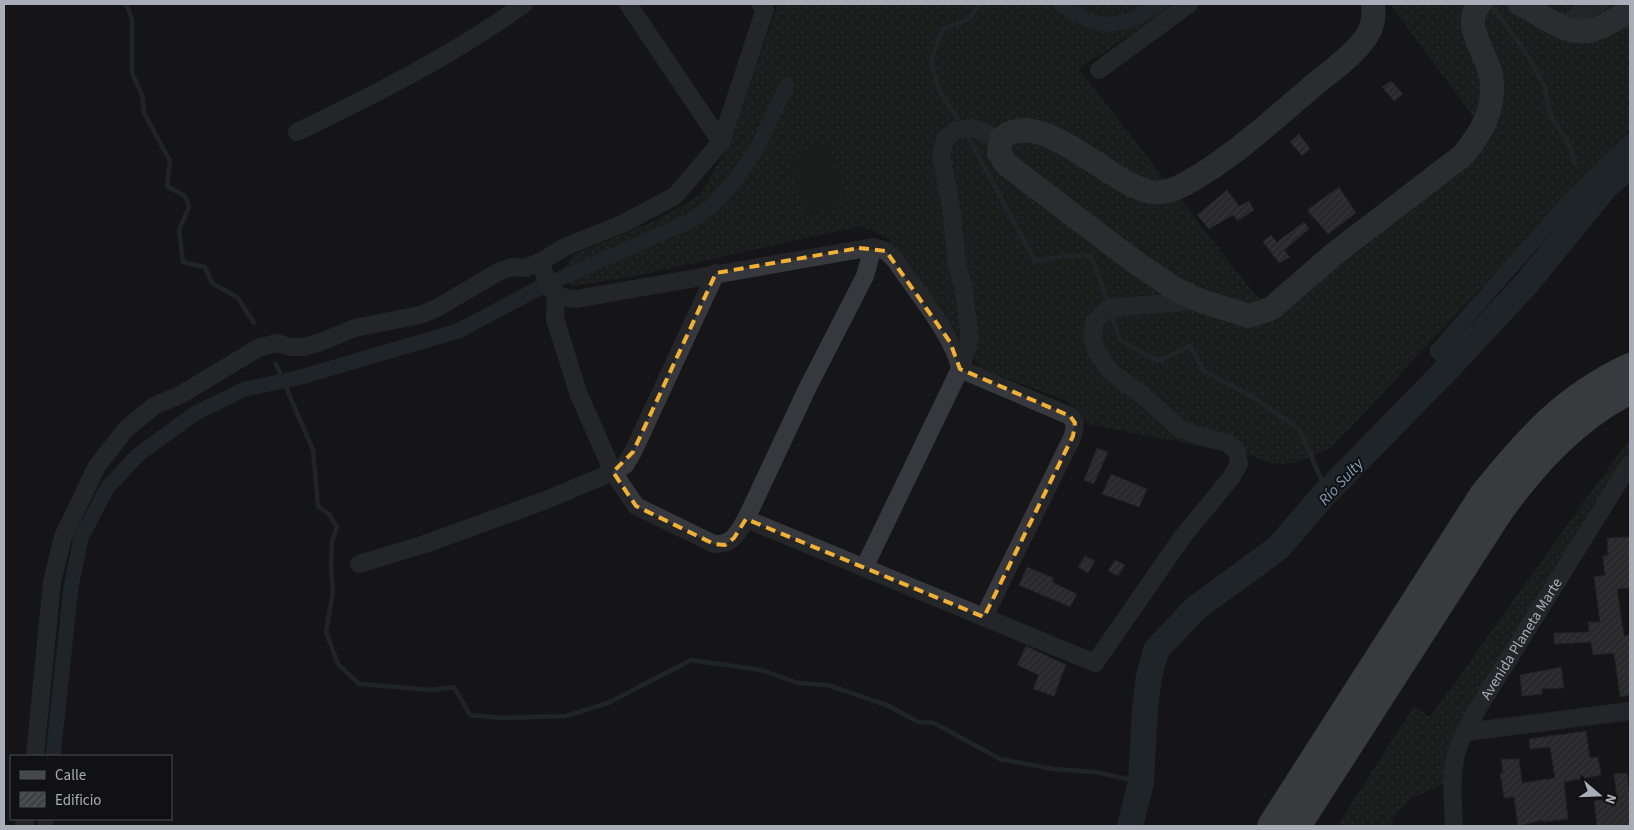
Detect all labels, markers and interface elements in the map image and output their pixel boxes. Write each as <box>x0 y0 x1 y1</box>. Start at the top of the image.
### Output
water label: Río Sulty <box>1314 453 1369 510</box>
street label: Avenida Planeta Marte <box>1475 574 1567 704</box>
legend <box>10 755 172 820</box>
text: Calle <box>55 765 86 786</box>
north arrow <box>1574 770 1624 820</box>
text: Edificio <box>55 790 102 811</box>
text: N <box>1599 791 1621 807</box>

